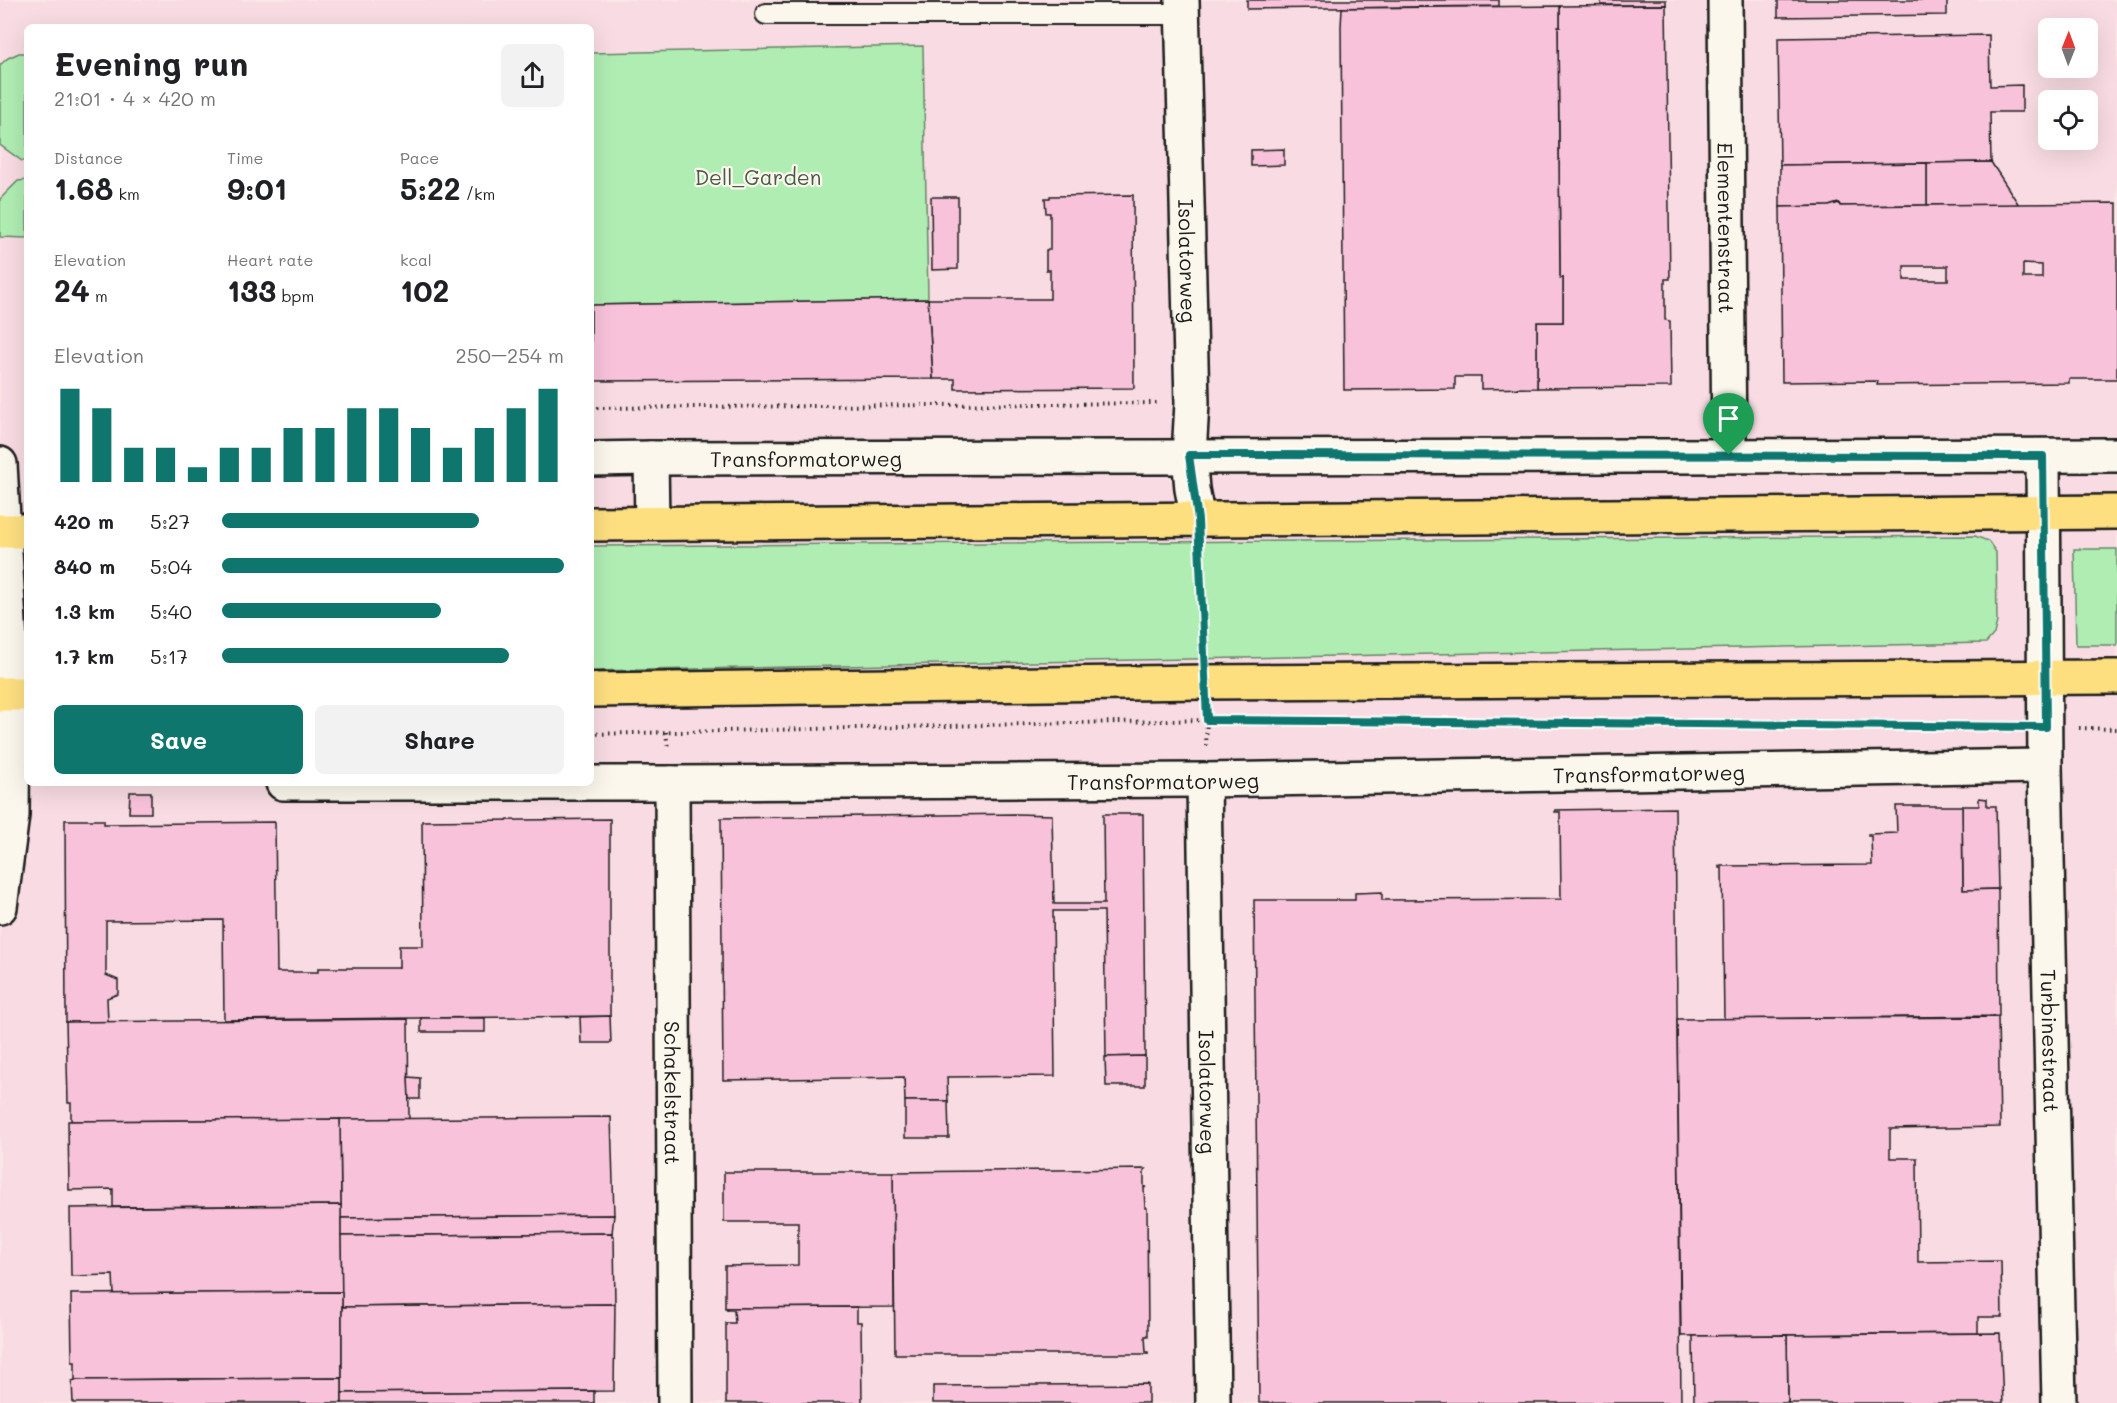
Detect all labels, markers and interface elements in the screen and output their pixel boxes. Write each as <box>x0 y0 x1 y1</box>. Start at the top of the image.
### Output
north arrow <box>2038 18 2098 78</box>
map controls <box>2038 18 2098 150</box>
text: Evening run <box>54 41 248 84</box>
button: share <box>501 44 564 107</box>
text: 21:01 · 4 × 420 m <box>54 85 216 111</box>
button: locate <box>2038 90 2098 150</box>
street label: Elementenstraat <box>1713 142 1741 314</box>
text: Distance <box>54 147 123 168</box>
text: Time <box>227 147 263 168</box>
text: Pace <box>400 147 439 168</box>
park label: Dell_Garden <box>695 163 821 190</box>
text: 1.68 <box>54 168 113 208</box>
text: 9:01 <box>227 168 287 208</box>
text: 5:22 <box>400 168 461 208</box>
text: km <box>113 183 140 204</box>
text: /km <box>461 183 495 204</box>
street label: Isolatorweg <box>1173 199 1204 323</box>
text: Elevation <box>54 249 126 270</box>
text: Heart rate <box>227 249 313 270</box>
text: kcal <box>400 249 432 270</box>
text: 24 <box>54 270 90 310</box>
text: 133 <box>227 270 276 310</box>
text: 102 <box>400 270 449 310</box>
text: m <box>90 285 108 306</box>
text: bpm <box>276 285 314 306</box>
text: Elevation <box>54 342 144 368</box>
text: 250–254 m <box>456 342 564 368</box>
pin <box>1703 393 1754 455</box>
icon: arrive <box>1712 402 1745 435</box>
street label: Transformatorweg <box>710 444 902 471</box>
text: 420 m <box>54 508 114 534</box>
text: 5:27 <box>150 508 190 534</box>
text: 840 m <box>54 553 115 579</box>
text: 5:04 <box>150 553 192 579</box>
text: 1.3 km <box>54 598 115 624</box>
text: 5:40 <box>150 598 192 624</box>
text: 1.7 km <box>54 643 114 669</box>
text: 5:17 <box>150 643 188 669</box>
button: Save <box>54 705 303 774</box>
button: Share <box>315 705 564 774</box>
street label: Transformatorweg <box>1553 757 1745 788</box>
street label: Transformatorweg <box>1067 766 1259 794</box>
street label: Turbinestraat <box>2036 969 2066 1113</box>
street label: Schakelstraat <box>660 1021 687 1165</box>
street label: Isolatorweg <box>1194 1030 1223 1154</box>

